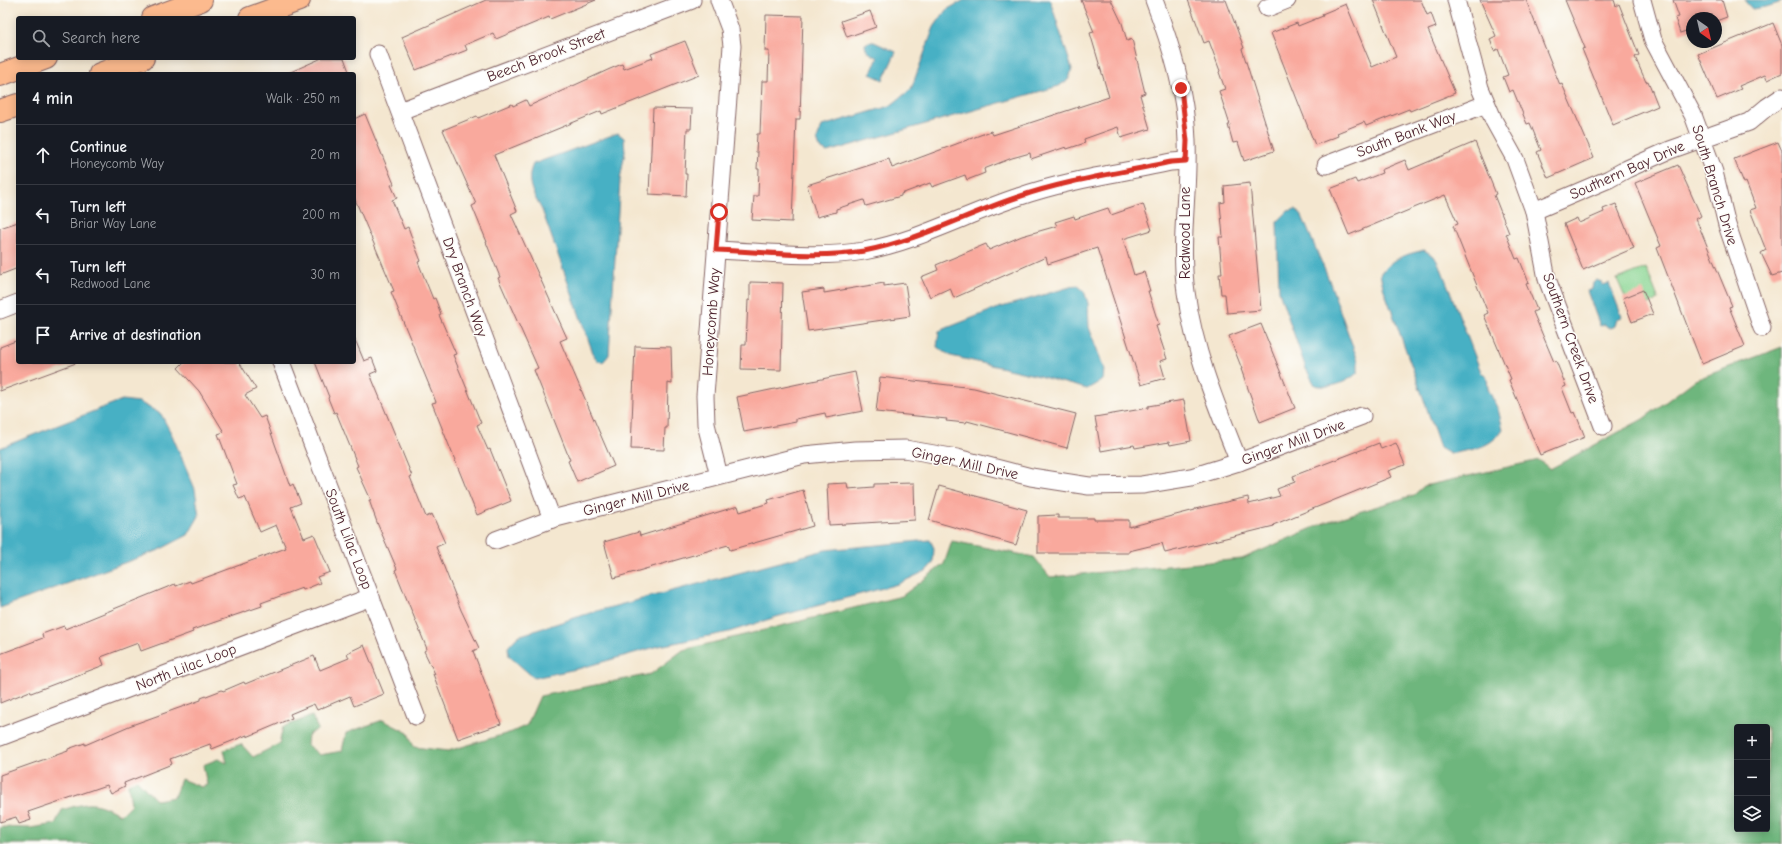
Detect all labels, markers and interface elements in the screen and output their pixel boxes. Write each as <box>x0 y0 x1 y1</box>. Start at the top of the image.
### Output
north arrow <box>1686 12 1722 48</box>
search box <box>16 16 356 60</box>
street label: Beech Brook Street <box>484 24 608 86</box>
icon: search <box>30 27 52 49</box>
text: Search here <box>62 29 140 47</box>
route end <box>1172 79 1190 97</box>
text: 4 min <box>32 89 73 108</box>
text: Walk · 250 m <box>266 91 340 106</box>
street label: South Bank Way <box>1354 107 1459 161</box>
street label: South Branch Drive <box>1688 123 1742 248</box>
street label: Southern Bay Drive <box>1567 136 1688 203</box>
text: Continue <box>70 138 127 156</box>
icon: ahead <box>32 144 54 166</box>
text: 20 m <box>310 147 340 162</box>
text: Honeycomb Way <box>70 156 164 171</box>
street label: Redwood Lane <box>1176 186 1194 279</box>
text: Turn left <box>70 198 126 216</box>
route start <box>710 203 728 221</box>
icon: left <box>32 204 54 226</box>
text: 200 m <box>302 207 340 222</box>
text: Briar Way Lane <box>70 216 156 231</box>
street label: Dry Branch Way <box>439 235 491 340</box>
text: Turn left <box>70 258 126 276</box>
icon: left <box>32 264 54 286</box>
text: 30 m <box>310 267 340 282</box>
street label: Honeycomb Way <box>698 267 724 377</box>
street label: Southern Creek Drive <box>1539 270 1603 406</box>
text: Redwood Lane <box>70 276 150 291</box>
icon: arrive <box>32 324 54 346</box>
text: Arrive at destination <box>70 326 201 344</box>
street label: Ginger Mill Drive <box>1239 415 1348 469</box>
street label: Ginger Mill Drive <box>910 443 1021 483</box>
street label: Ginger Mill Drive <box>581 476 691 520</box>
street label: South Lilac Loop <box>322 486 376 592</box>
street label: North Lilac Loop <box>133 640 239 694</box>
map controls <box>1734 724 1770 832</box>
button: + <box>1734 724 1770 760</box>
button: − <box>1734 760 1770 796</box>
button: layers <box>1734 796 1770 832</box>

